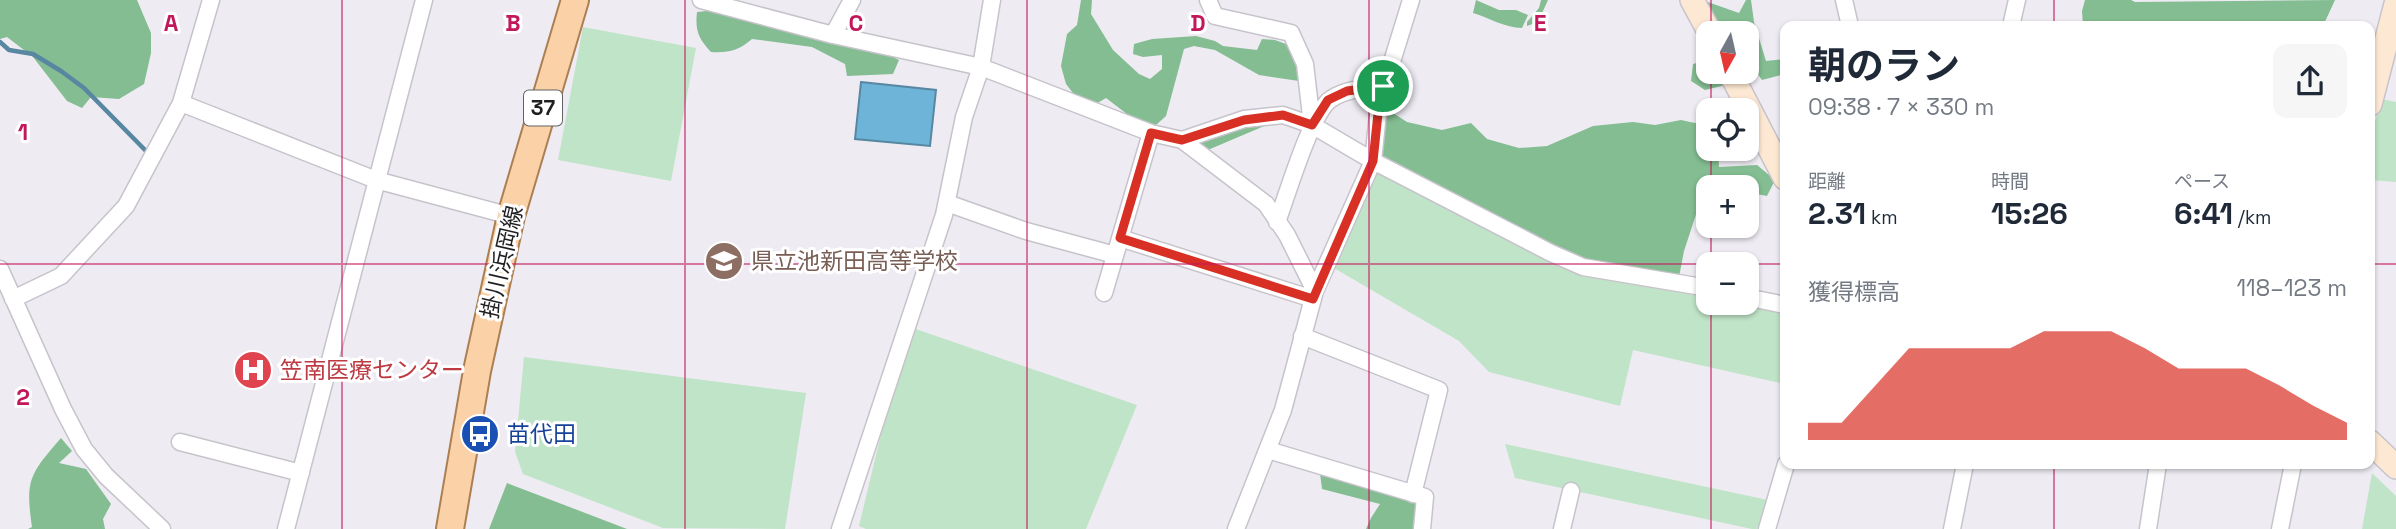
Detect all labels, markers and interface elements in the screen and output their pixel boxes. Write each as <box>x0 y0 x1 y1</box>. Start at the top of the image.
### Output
text: A <box>164 8 179 38</box>
text: B <box>505 8 521 38</box>
text: C <box>849 8 863 38</box>
text: D <box>1190 8 1206 38</box>
text: E <box>1534 8 1546 38</box>
north arrow <box>1696 21 1759 84</box>
map controls <box>1696 21 1759 315</box>
text: 朝のラン <box>1808 42 1960 90</box>
button: share <box>2273 44 2347 118</box>
pin <box>1353 56 1413 116</box>
icon: arrive <box>1364 67 1402 105</box>
road number: 37 <box>524 90 562 126</box>
text: 09:38 · 7 × 330 m <box>1808 92 1994 122</box>
button: locate <box>1696 98 1759 161</box>
text: 1 <box>18 117 28 147</box>
text: 距離 <box>1808 169 1846 194</box>
text: 時間 <box>1991 169 2029 194</box>
text: ペース <box>2174 169 2230 194</box>
button: + <box>1696 175 1759 238</box>
text: 2.31 <box>1808 194 1866 233</box>
text: 15:26 <box>1991 194 2068 233</box>
text: 6:41 <box>2174 194 2233 233</box>
street label: 掛川浜岡線 <box>474 203 530 321</box>
text: km <box>1866 205 1897 230</box>
text: /km <box>2233 205 2271 230</box>
school or university icon: 県立池新田高等学校 <box>703 240 745 282</box>
place label: 県立池新田高等学校 <box>751 246 958 276</box>
button: − <box>1696 252 1759 315</box>
text: 118–123 m <box>2236 273 2347 303</box>
text: 獲得標高 <box>1808 277 1900 307</box>
hospital icon: 笠南医療センター <box>232 349 274 391</box>
place label: 笠南医療センター <box>280 355 464 385</box>
text: 2 <box>16 382 30 412</box>
bus stop icon: 苗代田 <box>459 413 501 455</box>
place label: 苗代田 <box>507 419 576 449</box>

